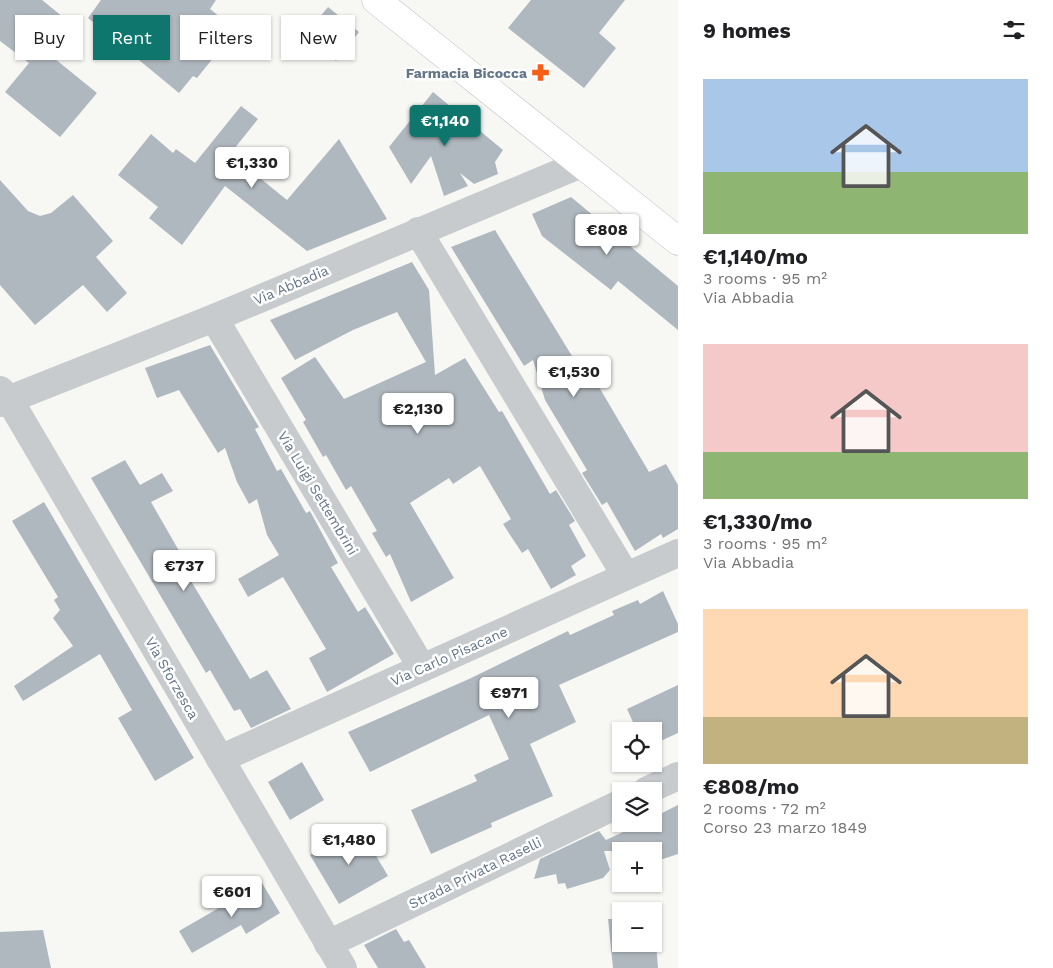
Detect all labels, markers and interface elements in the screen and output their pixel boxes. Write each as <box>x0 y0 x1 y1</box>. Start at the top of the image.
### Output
chip: Buy <box>15 15 83 60</box>
chip: Rent <box>93 15 170 60</box>
chip: Filters <box>180 15 271 60</box>
chip: New <box>281 15 355 60</box>
icon: filters <box>1000 16 1028 44</box>
text: 9 homes <box>703 18 791 43</box>
pharmacy icon: Farmacia Bicocca <box>531 63 551 83</box>
place label: Farmacia Bicocca <box>406 65 528 81</box>
pin: €1,140 <box>404 104 486 147</box>
text: €1,140 <box>421 111 469 130</box>
icon: home <box>821 111 911 201</box>
pin: €1,330 <box>211 146 293 189</box>
text: €1,330 <box>226 153 278 172</box>
pin: €808 <box>577 214 637 256</box>
text: €808 <box>586 220 628 239</box>
text: €1,140/mo <box>703 244 808 269</box>
street label: Via Abbadia <box>251 262 331 308</box>
text: 3 rooms · 95 m² <box>703 269 827 288</box>
text: Via Abbadia <box>703 288 794 307</box>
pin: €1,530 <box>533 356 615 398</box>
text: €1,530 <box>548 362 600 381</box>
icon: home <box>821 376 911 466</box>
pin: €2,130 <box>377 392 459 435</box>
text: €2,130 <box>393 399 443 418</box>
street label: Via Luigi Settembrini <box>275 428 361 558</box>
text: €1,330/mo <box>703 509 812 534</box>
text: 3 rooms · 95 m² <box>703 534 827 553</box>
pin: €737 <box>154 550 214 592</box>
text: Via Abbadia <box>703 553 794 572</box>
text: €737 <box>164 556 204 575</box>
street label: Via Carlo Pisacane <box>388 623 510 689</box>
street label: Via Sforzesca <box>142 634 202 722</box>
icon: home <box>821 641 911 731</box>
pin: €971 <box>479 676 539 719</box>
text: €971 <box>490 683 528 702</box>
map controls <box>612 722 662 952</box>
button: locate <box>612 722 662 772</box>
text: €808/mo <box>703 774 799 799</box>
button: layers <box>612 782 662 832</box>
text: 2 rooms · 72 m² <box>703 799 826 818</box>
text: Corso 23 marzo 1849 <box>703 818 867 837</box>
pin: €1,480 <box>308 824 390 866</box>
text: €1,480 <box>322 830 376 849</box>
street label: Strada Privata Raselli <box>406 834 544 912</box>
button: + <box>612 842 662 892</box>
pin: €601 <box>202 876 262 918</box>
text: €601 <box>213 882 251 901</box>
button: − <box>612 902 662 952</box>

